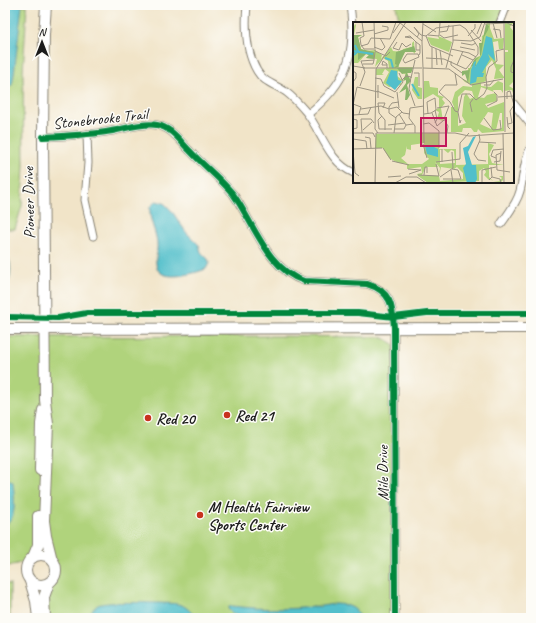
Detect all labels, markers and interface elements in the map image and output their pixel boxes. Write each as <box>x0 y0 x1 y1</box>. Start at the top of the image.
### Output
north arrow <box>22 22 62 62</box>
inset map <box>353 22 514 183</box>
text: N <box>39 25 48 39</box>
street label: Stonebrooke Trail <box>52 104 152 134</box>
street label: Pioneer Drive <box>18 165 40 239</box>
place label: Red 21 <box>235 406 275 426</box>
place label: Red 20 <box>156 409 196 429</box>
marker: Red 21 <box>222 410 232 420</box>
marker: Red 20 <box>143 413 153 423</box>
street label: Mile Drive <box>373 444 393 500</box>
place label: M Health Fairview Sports Center <box>208 497 310 535</box>
marker: M Health Fairview Sports Center <box>195 510 205 520</box>

